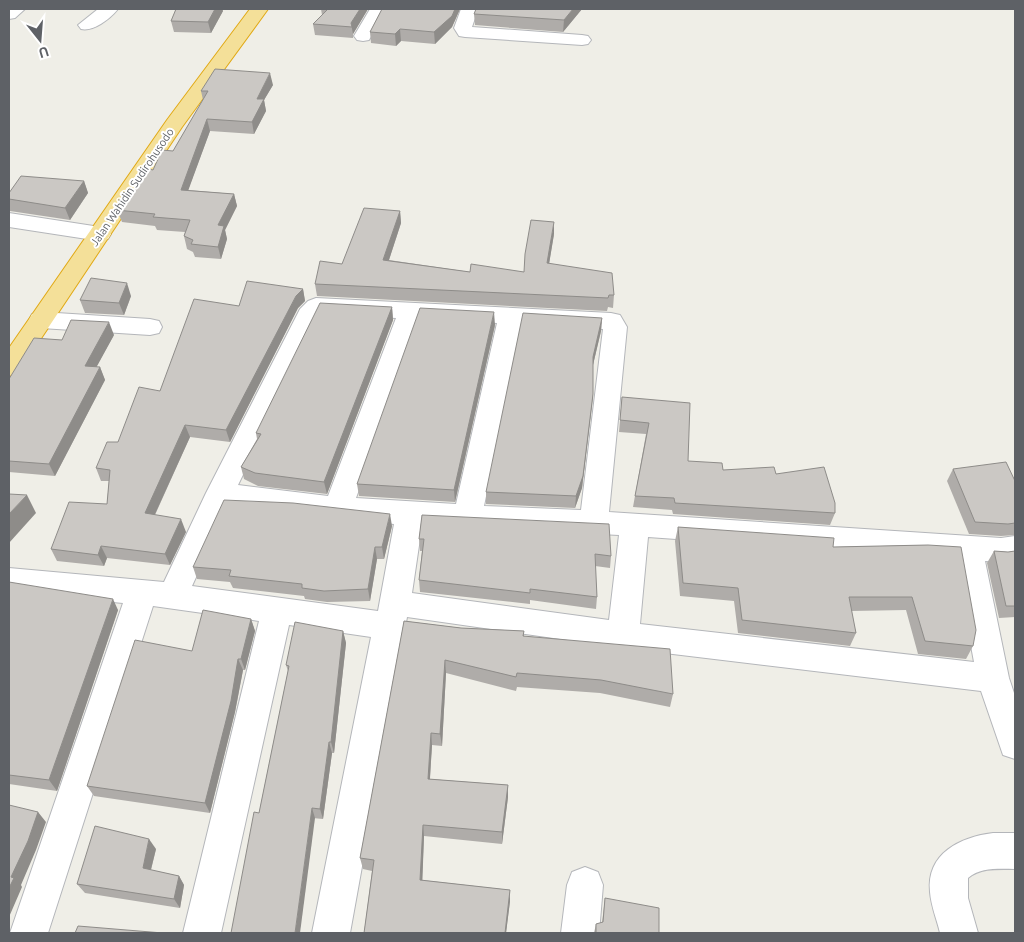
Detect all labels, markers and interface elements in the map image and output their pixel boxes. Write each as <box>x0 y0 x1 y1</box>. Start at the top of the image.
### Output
north arrow <box>15 15 65 65</box>
text: U <box>37 43 51 62</box>
street label: Jalan Wahidin Sudirohusodo <box>88 126 176 248</box>

